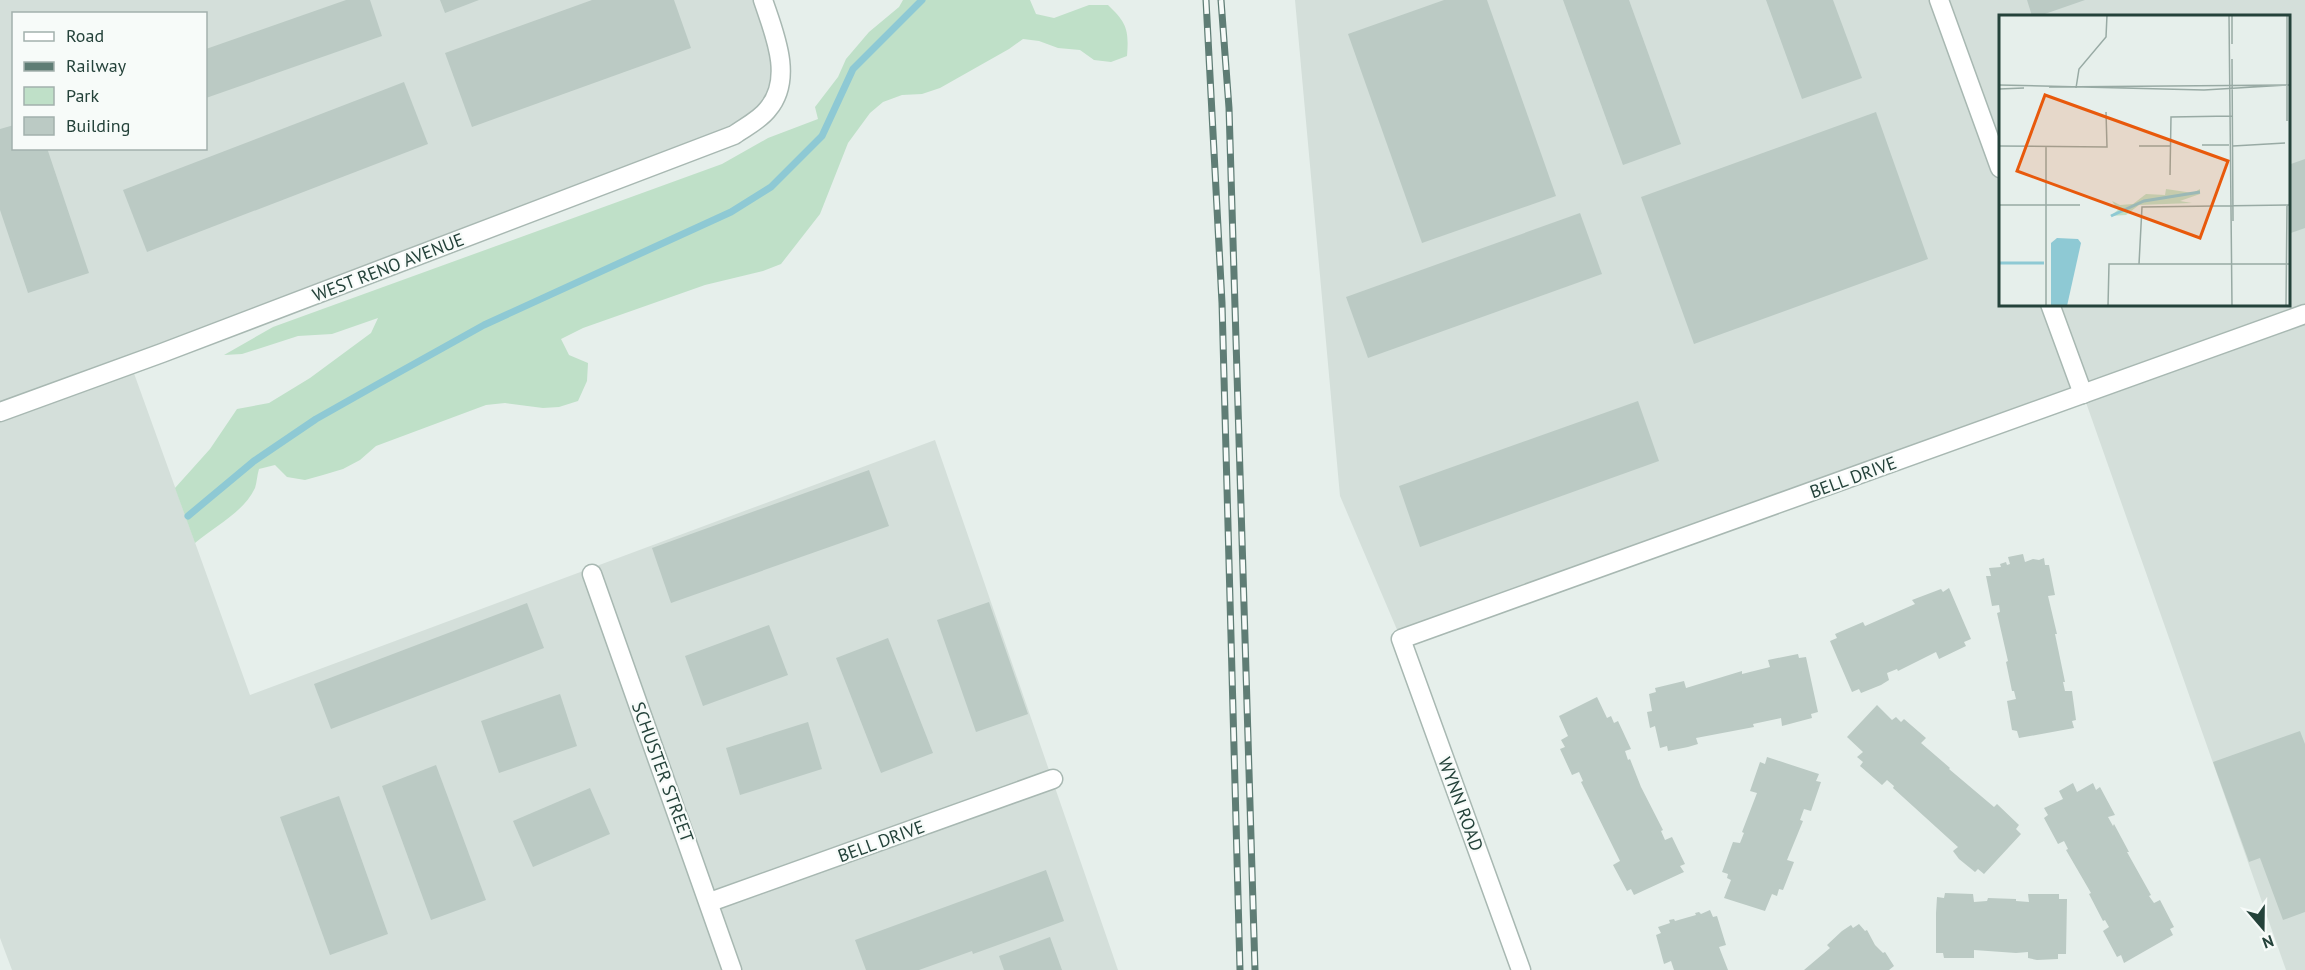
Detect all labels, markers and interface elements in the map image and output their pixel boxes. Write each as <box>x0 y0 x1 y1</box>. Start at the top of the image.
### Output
legend <box>12 12 207 150</box>
inset map <box>1999 15 2290 306</box>
text: Road <box>66 24 104 47</box>
text: Railway <box>66 54 127 77</box>
text: Park <box>66 84 99 107</box>
text: Building <box>66 114 130 137</box>
street label: WEST RENO AVENUE <box>309 228 467 306</box>
street label: BELL DRIVE <box>1807 451 1899 503</box>
street label: SCHUSTER STREET <box>627 699 699 845</box>
street label: WYNN ROAD <box>1433 754 1489 854</box>
street label: BELL DRIVE <box>835 815 927 867</box>
north arrow <box>2233 898 2293 958</box>
text: N <box>2260 931 2276 953</box>

